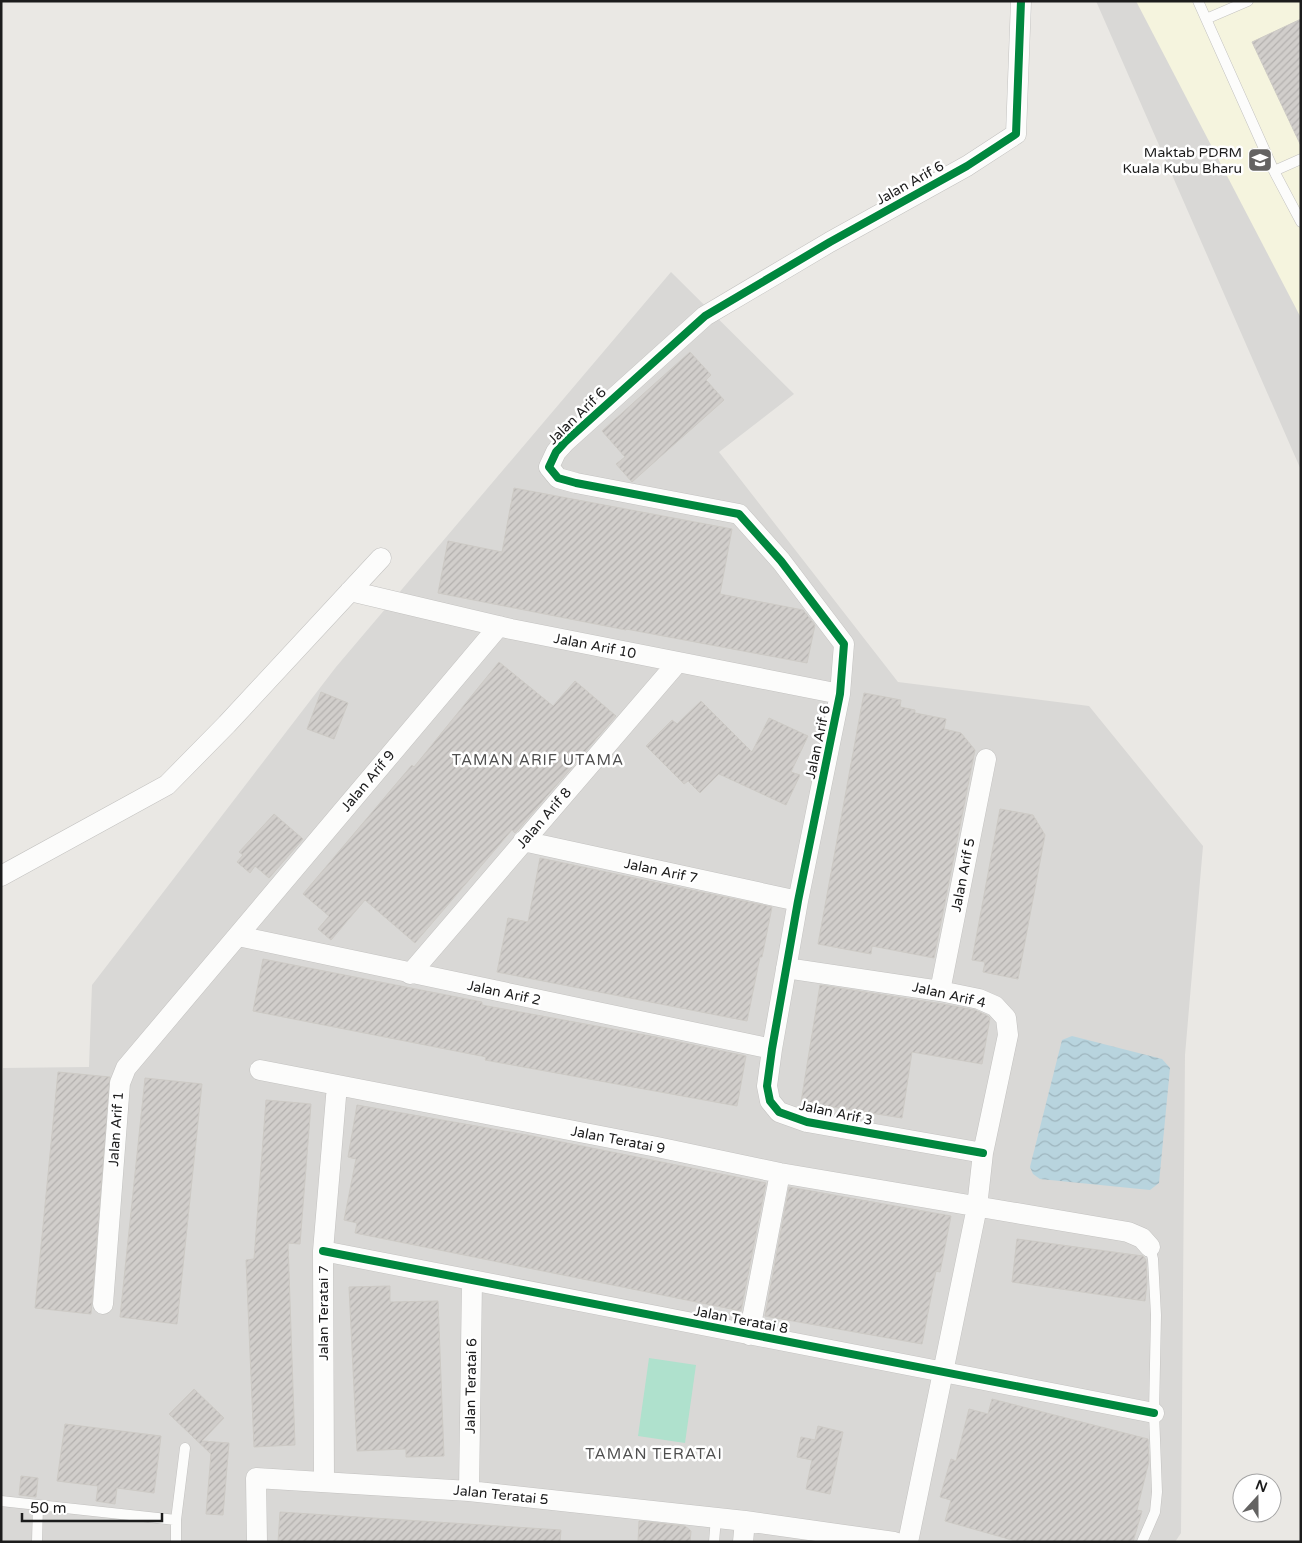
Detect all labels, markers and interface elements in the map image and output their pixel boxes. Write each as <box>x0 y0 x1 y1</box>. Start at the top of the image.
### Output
place label: Maktab PDRM Kuala Kubu Bharu <box>1122 144 1242 177</box>
school or university icon: Maktab PDRM Kuala Kubu Bharu <box>1247 147 1273 173</box>
street label: Jalan Arif 6 <box>873 157 947 209</box>
street label: Jalan Arif 6 <box>544 384 610 448</box>
street label: Jalan Arif 10 <box>552 630 638 662</box>
street label: Jalan Arif 6 <box>802 703 834 780</box>
street label: Jalan Arif 9 <box>337 747 399 815</box>
district label: TAMAN ARIF UTAMA <box>452 751 624 769</box>
street label: Jalan Arif 8 <box>513 784 575 852</box>
street label: Jalan Arif 5 <box>948 837 978 913</box>
street label: Jalan Arif 7 <box>623 855 699 887</box>
street label: Jalan Arif 2 <box>466 977 542 1009</box>
street label: Jalan Arif 4 <box>911 978 988 1012</box>
street label: Jalan Arif 1 <box>105 1091 127 1167</box>
street label: Jalan Arif 3 <box>798 1097 874 1129</box>
street label: Jalan Teratai 9 <box>569 1123 667 1157</box>
street label: Jalan Teratai 7 <box>315 1265 332 1361</box>
street label: Jalan Teratai 8 <box>692 1303 790 1338</box>
street label: Jalan Teratai 6 <box>462 1338 480 1434</box>
district label: TAMAN TERATAI <box>585 1445 723 1463</box>
north arrow <box>1232 1473 1282 1523</box>
text: N <box>1253 1476 1270 1496</box>
street label: Jalan Teratai 5 <box>453 1482 549 1508</box>
scale bar <box>22 1490 162 1522</box>
text: 50 m <box>30 1499 67 1517</box>

